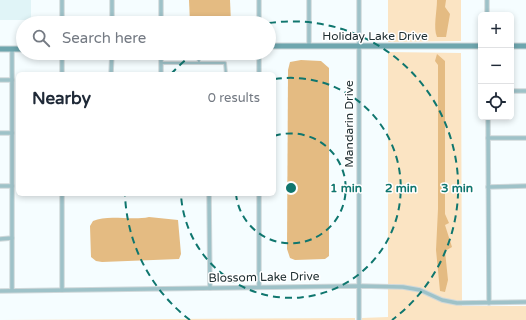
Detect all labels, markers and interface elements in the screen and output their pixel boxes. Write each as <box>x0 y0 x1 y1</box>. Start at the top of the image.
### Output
map controls <box>478 12 514 120</box>
button: + <box>478 12 514 48</box>
search box <box>16 16 276 60</box>
icon: search <box>30 27 52 49</box>
text: Search here <box>62 29 146 47</box>
street label: Holiday Lake Drive <box>322 29 428 43</box>
button: − <box>478 48 514 84</box>
street label: Mandarin Drive <box>342 80 356 168</box>
button: locate <box>478 84 514 120</box>
text: Nearby <box>32 88 91 109</box>
text: 0 results <box>208 90 260 106</box>
centre of rings <box>284 181 298 195</box>
text: 1 min <box>330 181 362 195</box>
text: 2 min <box>385 181 417 195</box>
text: 3 min <box>441 181 473 195</box>
street label: Blossom Lake Drive <box>208 269 320 285</box>

